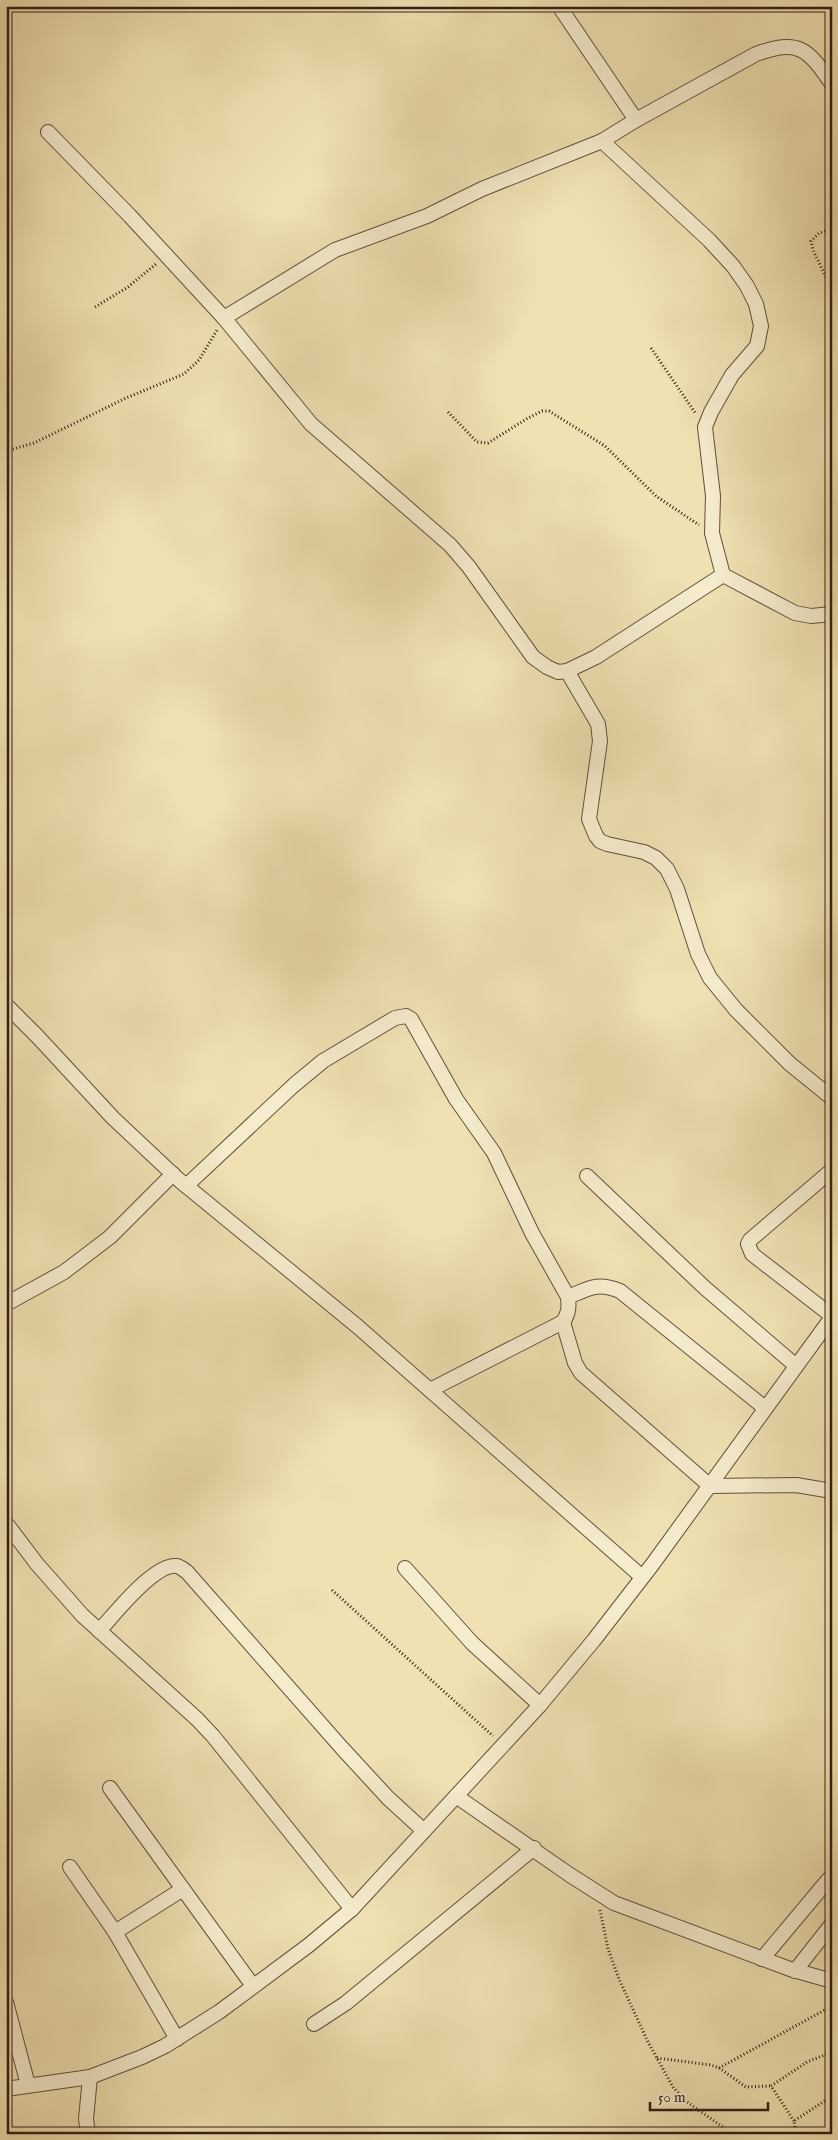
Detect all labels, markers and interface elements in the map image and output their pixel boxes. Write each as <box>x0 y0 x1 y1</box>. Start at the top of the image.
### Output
scale bar <box>650 2080 768 2112</box>
text: 50 m <box>658 2088 686 2107</box>

